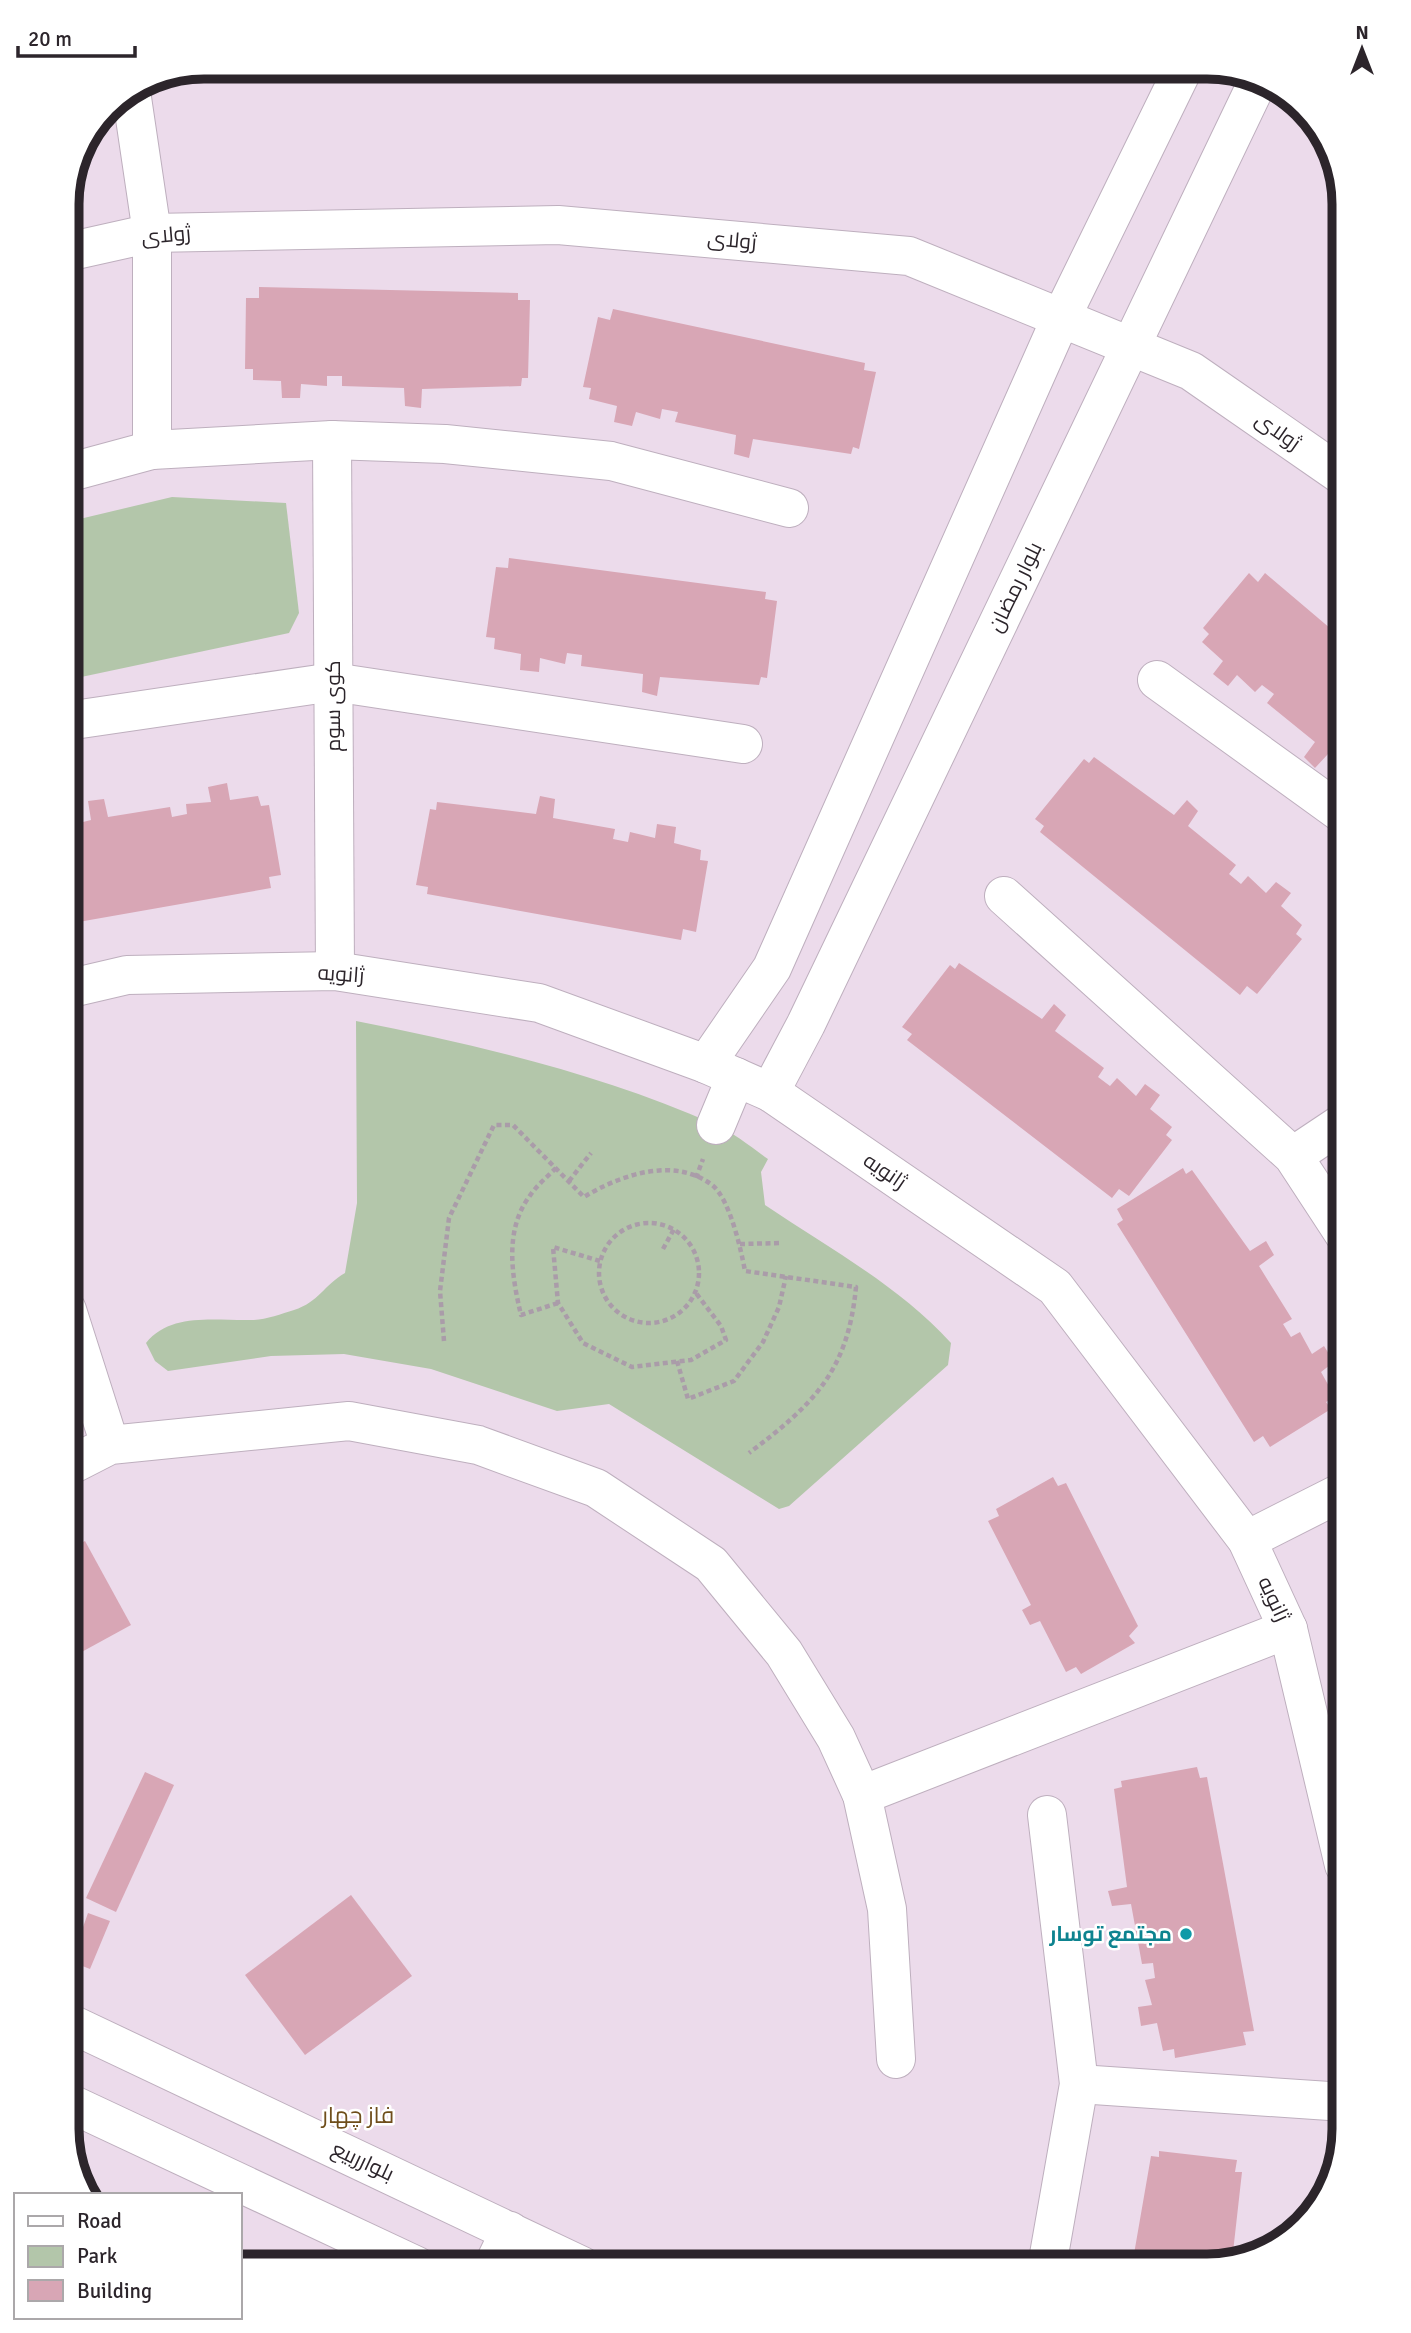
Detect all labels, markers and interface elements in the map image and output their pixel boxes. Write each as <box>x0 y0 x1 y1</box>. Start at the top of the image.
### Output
scale bar <box>18 14 135 58</box>
north arrow <box>1327 14 1397 84</box>
text: N <box>1355 21 1369 45</box>
text: 20 m <box>28 26 72 52</box>
street label: ژولای <box>140 220 192 250</box>
street label: ژولای <box>706 225 758 255</box>
street label: ژولای <box>1250 406 1306 456</box>
street label: بلوار رمضان <box>982 538 1048 636</box>
street label: کوی سوم <box>320 660 347 752</box>
street label: ژانویه <box>317 959 366 989</box>
street label: ژانویه <box>858 1147 912 1195</box>
street label: ژانویه <box>1252 1572 1296 1626</box>
place label: مجتمع توسار <box>1048 1921 1172 1948</box>
marker: مجتمع توسار <box>1178 1926 1194 1942</box>
district label: فاز چهار <box>320 2101 394 2130</box>
street label: بلوارربیع <box>327 2135 398 2188</box>
legend <box>14 2193 242 2319</box>
text: Road <box>77 2208 122 2234</box>
text: Park <box>77 2243 118 2269</box>
text: Building <box>77 2278 152 2304</box>

